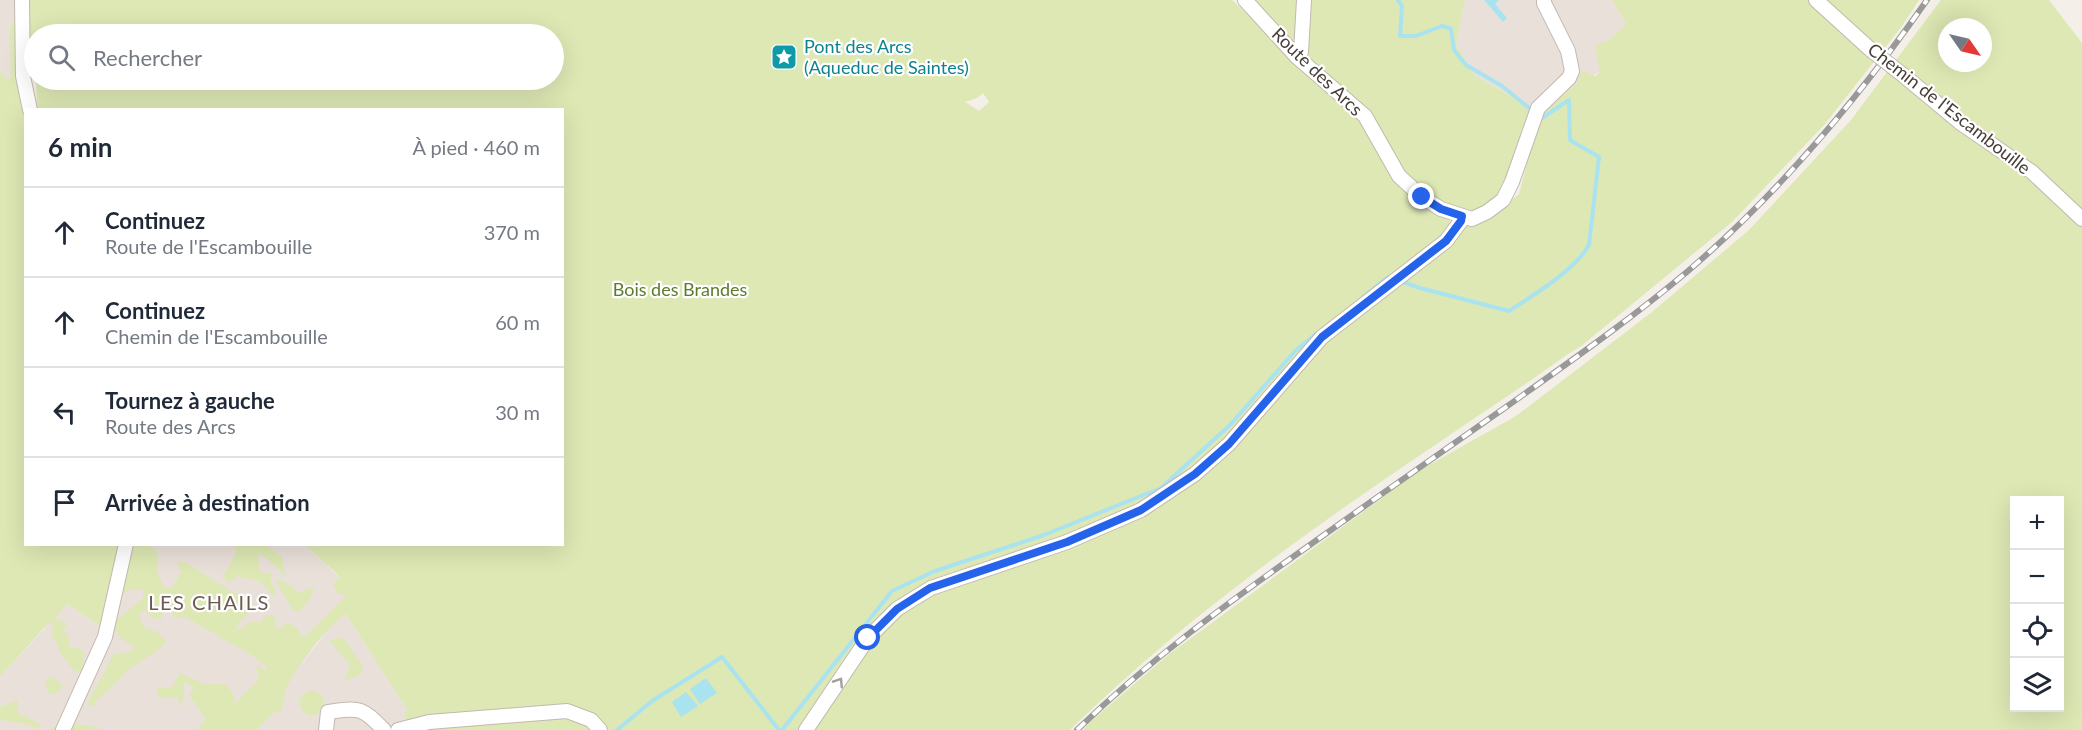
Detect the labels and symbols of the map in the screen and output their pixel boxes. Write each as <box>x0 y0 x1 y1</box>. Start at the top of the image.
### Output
north arrow <box>1938 18 1992 72</box>
street label: Route des Arcs <box>1268 23 1368 120</box>
place label: Pont des Arcs (Aqueduc de Saintes) <box>804 35 969 78</box>
street label: Chemin de l'Escambouille <box>1864 38 2035 179</box>
place icon: Pont des Arcs (Aqueduc de Saintes) <box>769 42 799 72</box>
route end <box>1408 183 1434 209</box>
park label: Bois des Brandes <box>613 278 748 300</box>
district label: LES CHAILS <box>148 590 270 614</box>
route start <box>854 624 880 650</box>
one-way arrow <box>832 678 843 689</box>

